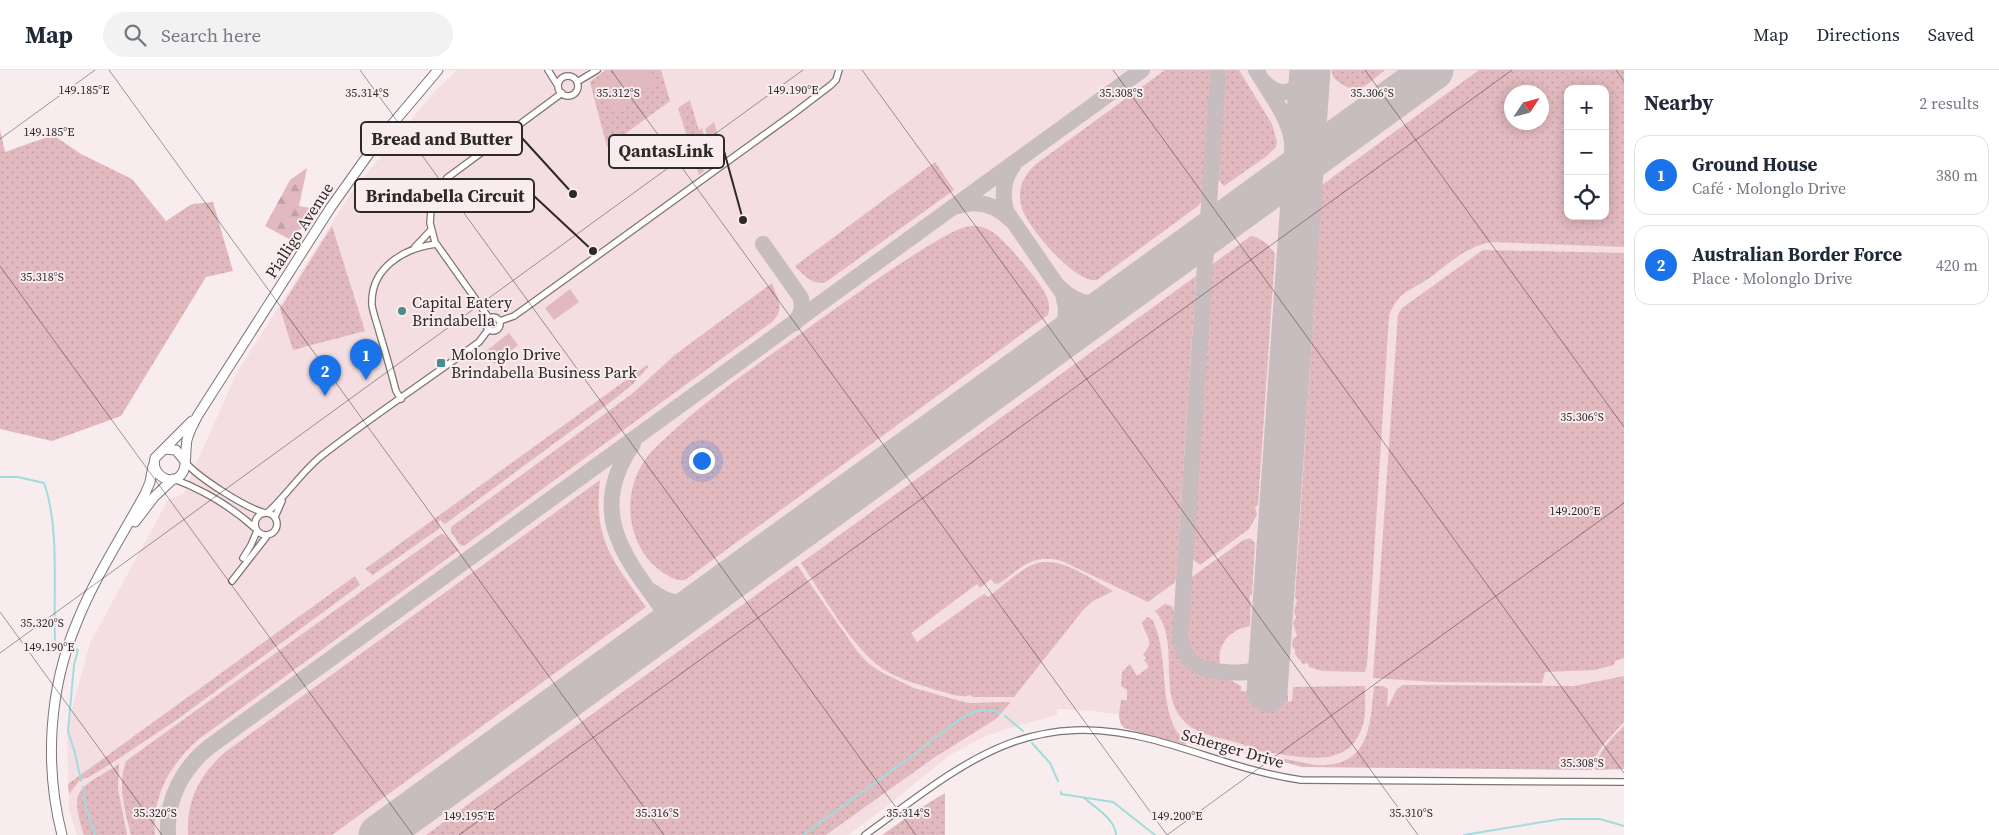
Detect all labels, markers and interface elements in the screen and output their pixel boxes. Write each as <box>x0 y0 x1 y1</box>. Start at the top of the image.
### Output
search box <box>103 12 453 57</box>
text: Map <box>25 18 73 51</box>
icon: search <box>121 21 149 49</box>
text: Search here <box>161 22 261 48</box>
text: Map <box>1753 22 1789 47</box>
text: Directions <box>1817 22 1900 47</box>
text: Saved <box>1928 22 1974 47</box>
text: 149.185°E <box>59 82 109 98</box>
text: 149.190°E <box>768 82 818 98</box>
text: 35.314°S <box>345 85 389 101</box>
text: 35.312°S <box>596 85 640 101</box>
text: 35.308°S <box>1099 85 1143 101</box>
text: 35.306°S <box>1350 85 1394 101</box>
north arrow <box>1504 85 1549 130</box>
map controls <box>1564 85 1609 220</box>
button: + <box>1564 85 1609 130</box>
text: Nearby <box>1644 88 1714 117</box>
text: 2 results <box>1919 92 1979 114</box>
callout: Bread and Butter <box>361 122 522 155</box>
text: 149.185°E <box>24 124 74 140</box>
text: Bread and Butter <box>371 126 513 151</box>
button: − <box>1564 130 1609 175</box>
callout: QantasLink <box>609 135 724 168</box>
text: QantasLink <box>618 138 714 163</box>
text: Ground House <box>1692 151 1817 177</box>
text: 1 <box>1657 164 1665 186</box>
text: 380 m <box>1936 164 1978 186</box>
button: locate <box>1564 175 1609 220</box>
text: Café · Molonglo Drive <box>1692 177 1846 199</box>
street label: Pialligo Avenue <box>260 178 338 282</box>
callout: Brindabella Circuit <box>355 179 534 212</box>
text: Brindabella Circuit <box>365 183 525 208</box>
text: Australian Border Force <box>1692 241 1902 267</box>
text: 2 <box>1657 254 1665 276</box>
text: 420 m <box>1936 254 1978 276</box>
text: Place · Molonglo Drive <box>1692 267 1852 289</box>
text: 35.318°S <box>20 269 64 285</box>
place label: Capital Eatery Brindabella <box>412 291 513 331</box>
marker: Capital Eatery Brindabella <box>396 305 408 317</box>
pin: 1 <box>350 339 382 380</box>
place label: Molonglo Drive Brindabella Business Park <box>451 343 637 383</box>
pin: 2 <box>309 355 341 396</box>
marker: Molonglo Drive Brindabella Business Park <box>435 357 447 369</box>
text: 35.306°S <box>1560 409 1604 425</box>
your location <box>689 448 715 474</box>
text: 149.200°E <box>1550 503 1600 519</box>
text: 35.320°S <box>20 615 64 631</box>
text: 149.190°E <box>24 639 74 655</box>
street label: Scherger Drive <box>1179 723 1287 773</box>
text: 35.308°S <box>1560 755 1604 771</box>
text: 35.320°S <box>133 805 177 821</box>
text: 35.316°S <box>635 805 679 821</box>
text: 35.314°S <box>886 805 930 821</box>
text: 35.310°S <box>1389 805 1433 821</box>
text: 149.195°E <box>444 808 494 824</box>
text: 149.200°E <box>1152 808 1202 824</box>

